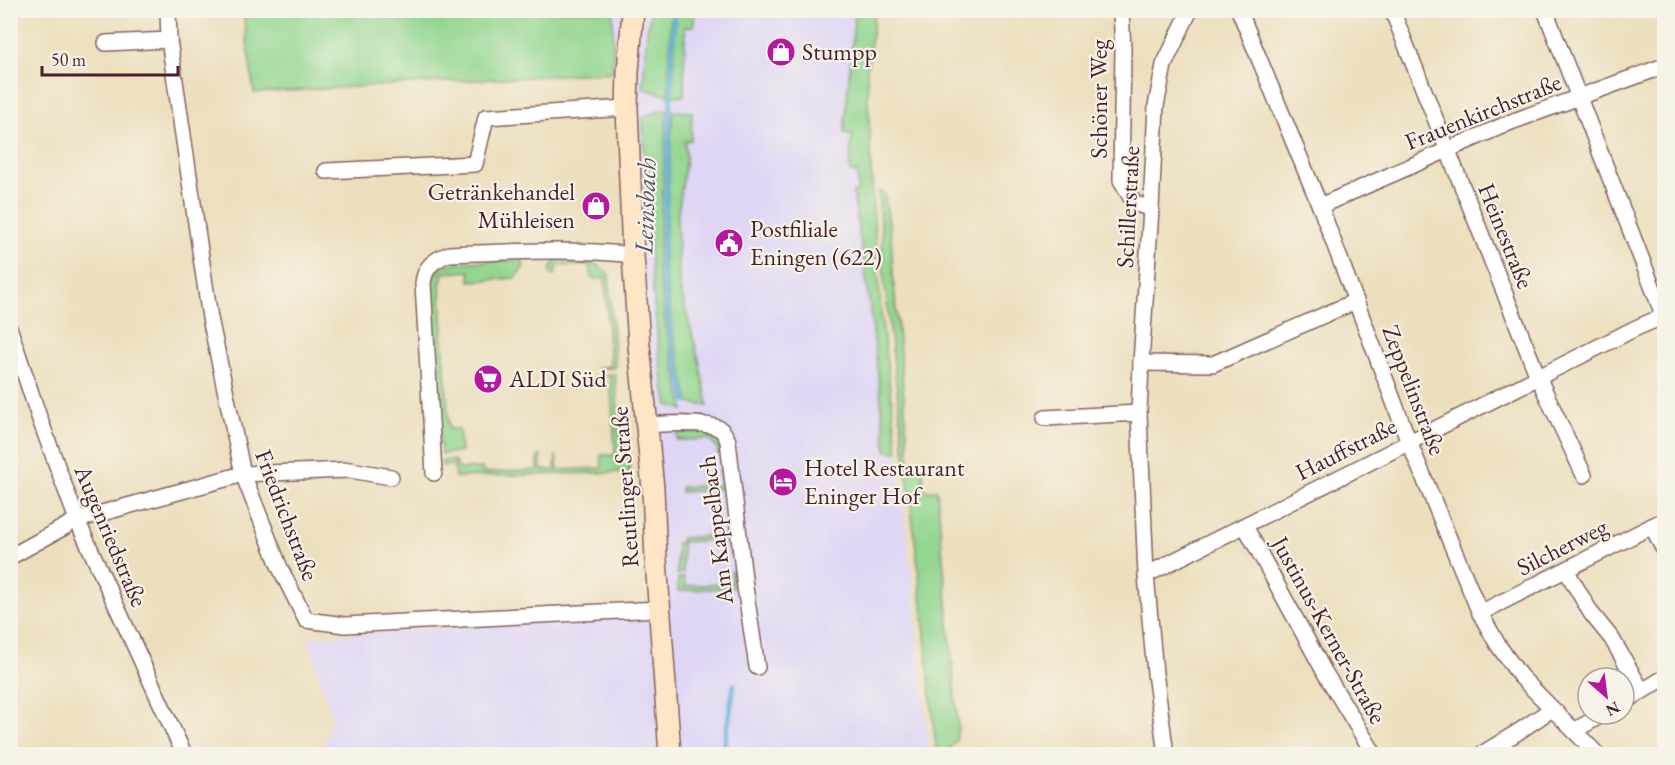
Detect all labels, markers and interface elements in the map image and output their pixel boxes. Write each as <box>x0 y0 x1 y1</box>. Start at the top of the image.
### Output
shop icon: Stumpp <box>765 36 797 68</box>
place label: Stumpp <box>802 36 877 67</box>
scale bar <box>42 39 178 77</box>
street label: Schöner Weg <box>1083 39 1114 159</box>
text: 50 m <box>51 48 86 71</box>
street label: Frauenkirchstraße <box>1400 66 1566 157</box>
street label: Schillerstraße <box>1109 145 1146 269</box>
water label: Leinsbach <box>626 157 664 256</box>
place label: Getränkehandel Mühleisen <box>428 176 575 235</box>
street label: Heinestraße <box>1471 179 1542 293</box>
shop icon: Getränkehandel Mühleisen <box>580 190 612 222</box>
place label: Postfiliale Eningen (622) <box>750 213 882 272</box>
public building icon: Postfiliale Eningen (622) <box>713 227 745 259</box>
street label: Zeppelinstraße <box>1375 320 1453 459</box>
supermarket icon: ALDI Süd <box>472 363 504 395</box>
place label: ALDI Süd <box>508 363 607 394</box>
street label: Reutlinger Straße <box>603 405 646 569</box>
street label: Hauffstraße <box>1290 410 1402 487</box>
street label: Friedrichstraße <box>248 445 327 585</box>
place label: Hotel Restaurant Eninger Hof <box>804 452 965 511</box>
street label: Am Kappelbach <box>691 454 740 607</box>
street label: Augenriedstraße <box>67 459 155 611</box>
hotel icon: Hotel Restaurant Eninger Hof <box>767 466 799 498</box>
street label: Silcherweg <box>1511 510 1613 583</box>
street label: Justinus-Kerner-Straße <box>1264 529 1394 729</box>
north arrow <box>1576 666 1636 726</box>
text: N <box>1602 696 1623 721</box>

